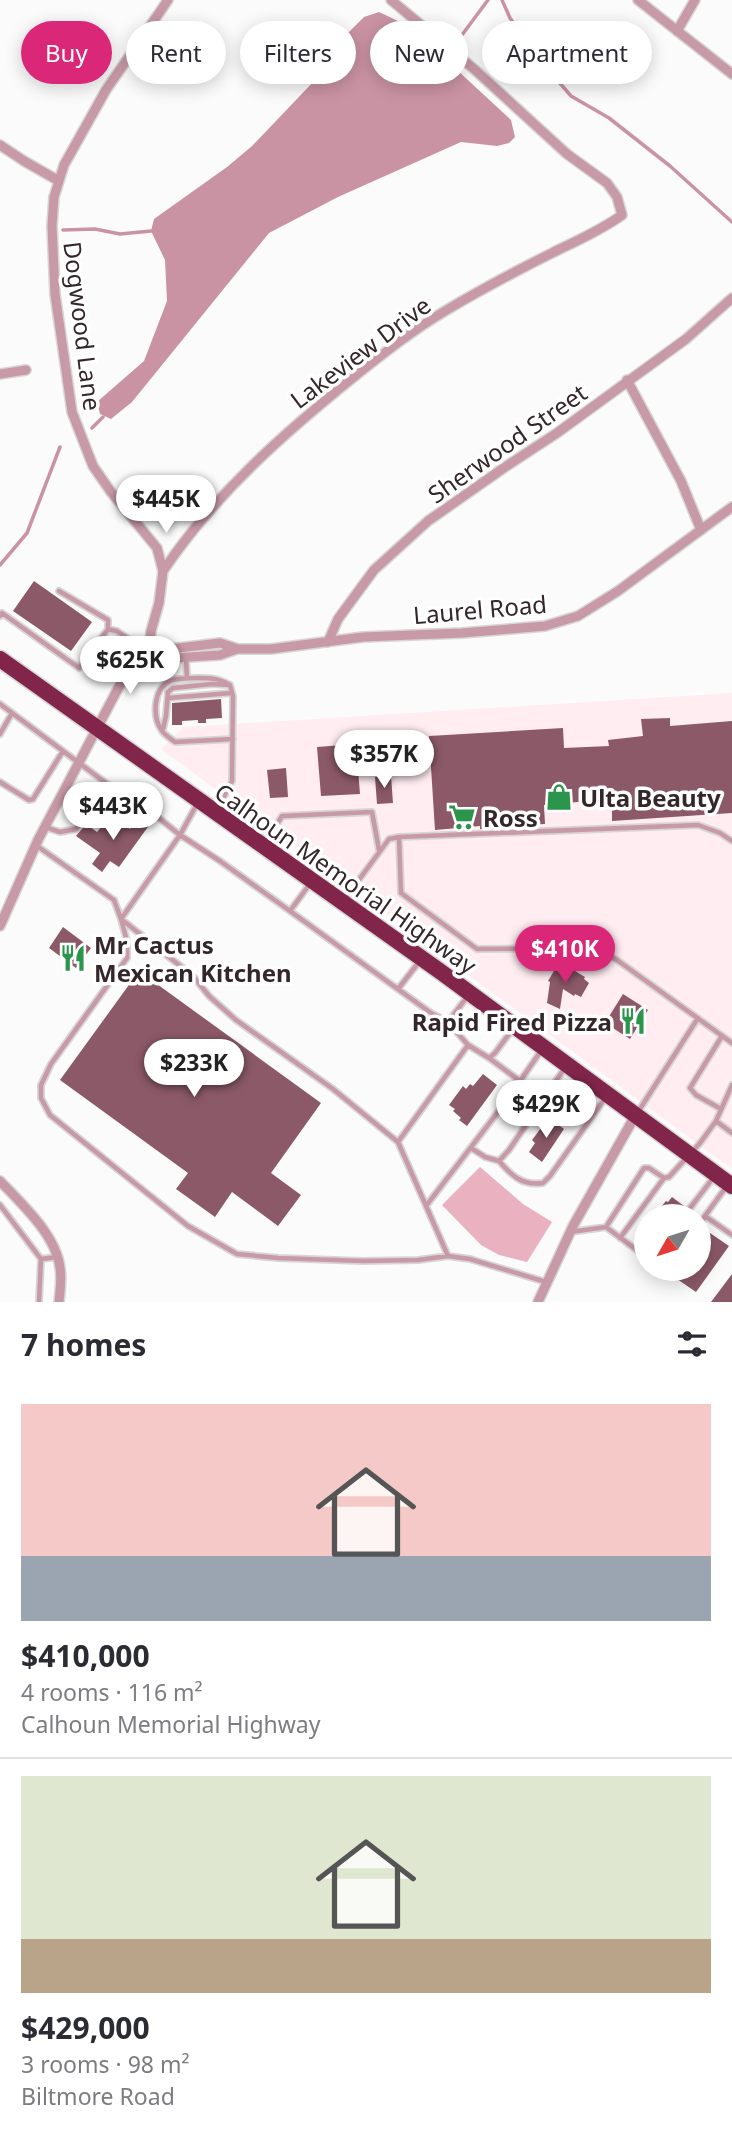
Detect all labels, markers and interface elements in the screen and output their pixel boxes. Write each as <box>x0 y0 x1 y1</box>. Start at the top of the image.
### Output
chip: Buy <box>21 21 112 84</box>
chip: Rent <box>126 21 226 84</box>
chip: Filters <box>240 21 356 84</box>
chip: New <box>370 21 468 84</box>
chip: Apartment <box>482 21 652 84</box>
street label: Dogwood Lane <box>56 240 110 412</box>
street label: Lakeview Drive <box>283 288 437 416</box>
street label: Sherwood Street <box>421 376 593 510</box>
pin: $445K <box>117 476 215 535</box>
text: $445K <box>132 482 200 514</box>
street label: Laurel Road <box>412 587 548 631</box>
pin: $625K <box>81 636 179 696</box>
text: $625K <box>96 643 164 675</box>
pin: $357K <box>335 730 433 790</box>
text: $357K <box>350 737 418 769</box>
street label: Calhoun Memorial Highway <box>209 775 484 982</box>
place label: Ulta Beauty <box>580 781 721 814</box>
pin: $443K <box>64 782 162 842</box>
shop icon: Ulta Beauty <box>544 782 574 812</box>
text: $443K <box>79 789 147 821</box>
place label: Ross <box>483 801 538 834</box>
supermarket icon: Ross <box>447 802 477 832</box>
pin: $410K <box>516 926 614 985</box>
place label: Mr Cactus Mexican Kitchen <box>94 928 292 989</box>
text: $410K <box>531 932 599 964</box>
restaurant icon: Mr Cactus Mexican Kitchen <box>58 943 88 973</box>
place label: Rapid Fired Pizza <box>412 1005 612 1038</box>
restaurant icon: Rapid Fired Pizza <box>618 1006 648 1036</box>
pin: $233K <box>145 1040 243 1099</box>
text: $233K <box>160 1046 228 1078</box>
pin: $429K <box>497 1080 595 1140</box>
text: $429K <box>512 1087 580 1119</box>
north arrow <box>634 1204 710 1281</box>
map controls <box>634 1204 711 1281</box>
text: 7 homes <box>21 1324 146 1365</box>
icon: filters <box>673 1325 711 1363</box>
icon: home <box>303 1449 429 1575</box>
text: $410,000 <box>21 1635 150 1676</box>
text: 4 rooms · 116 m² <box>21 1676 203 1708</box>
text: Calhoun Memorial Highway <box>21 1708 320 1740</box>
icon: home <box>303 1821 429 1947</box>
text: $429,000 <box>21 2007 150 2048</box>
text: 3 rooms · 98 m² <box>21 2048 190 2080</box>
text: Biltmore Road <box>21 2080 175 2112</box>

